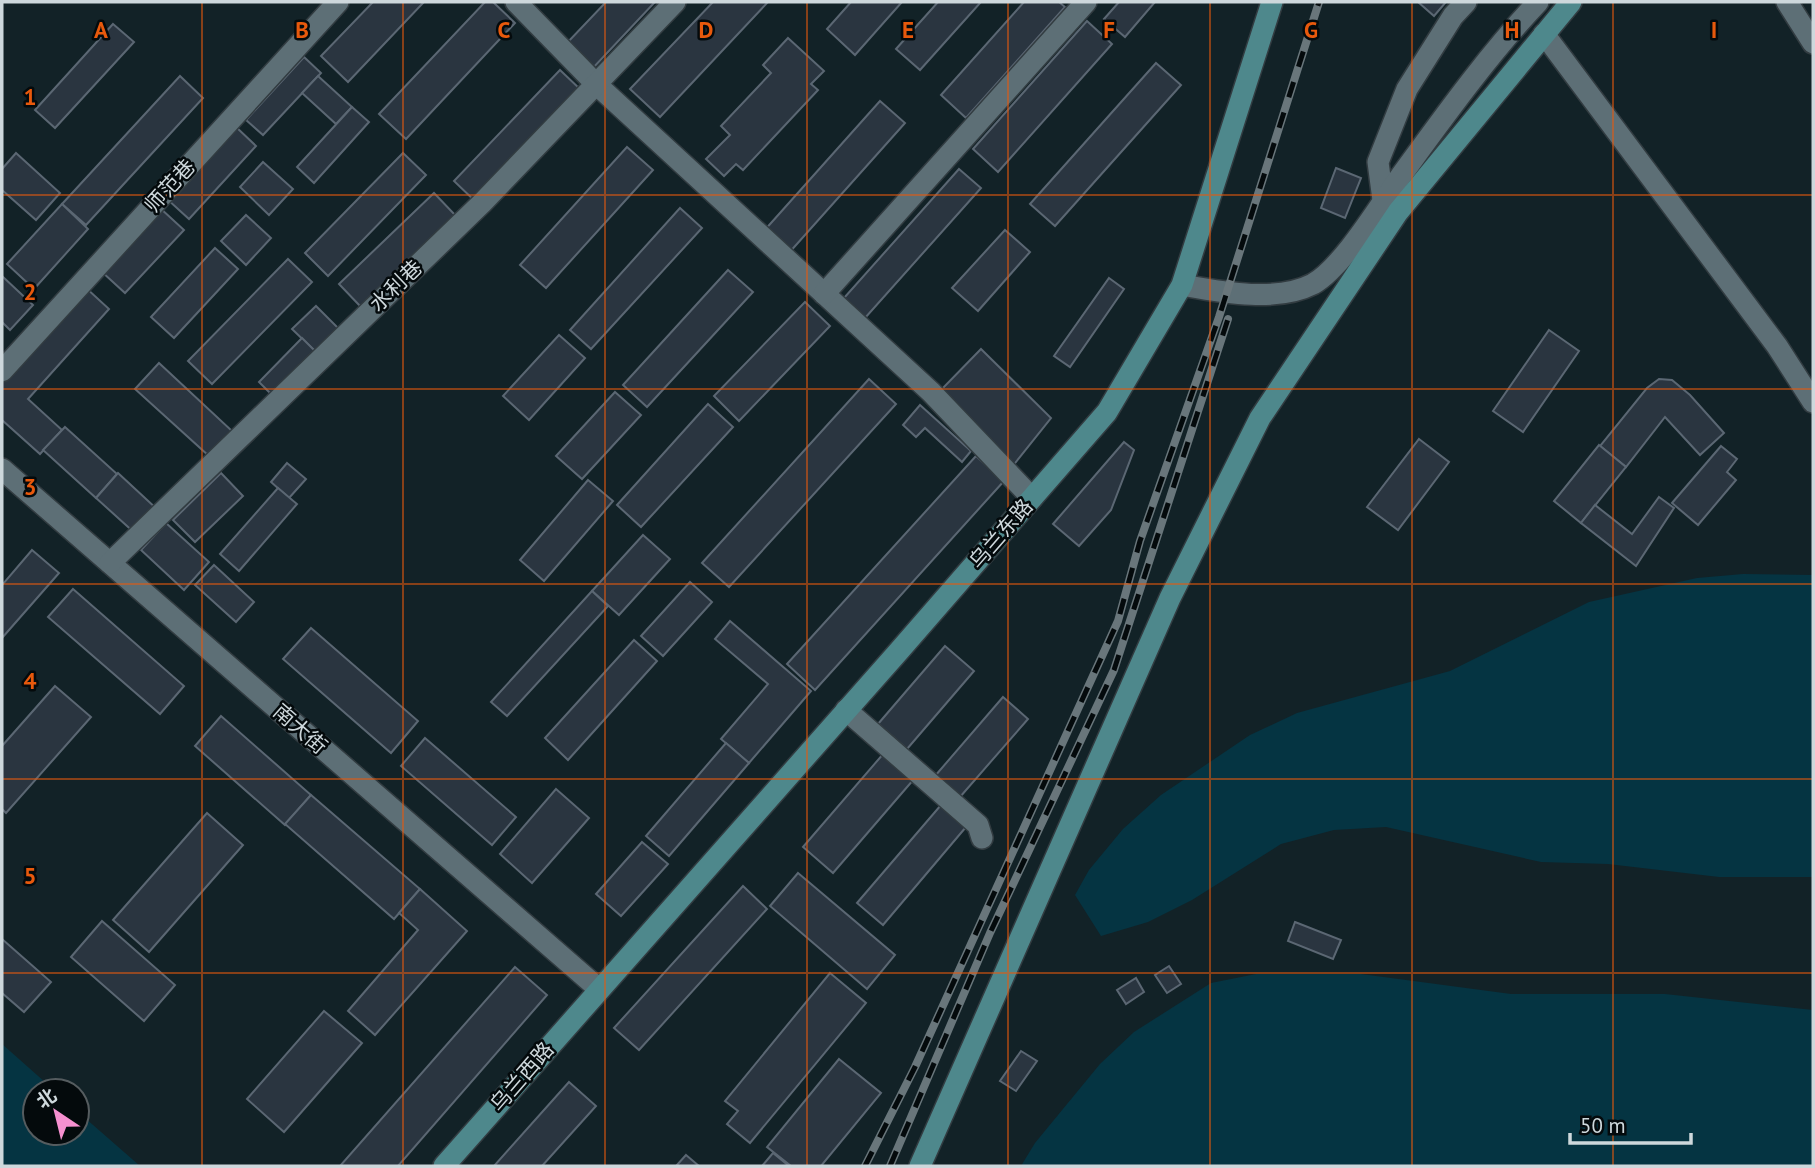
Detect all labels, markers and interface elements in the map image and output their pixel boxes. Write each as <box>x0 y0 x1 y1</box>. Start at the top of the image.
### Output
text: A <box>94 15 108 44</box>
text: B <box>295 15 309 44</box>
text: C <box>498 15 511 44</box>
text: D <box>699 15 713 44</box>
text: E <box>902 15 914 44</box>
text: F <box>1103 15 1115 44</box>
text: G <box>1304 15 1318 44</box>
text: H <box>1505 15 1519 44</box>
text: I <box>1711 15 1717 44</box>
text: 1 <box>23 82 37 111</box>
street label: 师范巷 <box>139 153 201 218</box>
street label: 水利巷 <box>364 254 428 317</box>
text: 2 <box>23 277 37 306</box>
text: 3 <box>23 472 37 501</box>
street label: 乌兰东路 <box>963 493 1038 574</box>
text: 4 <box>23 666 37 695</box>
street label: 南大街 <box>268 698 333 759</box>
text: 5 <box>23 861 37 890</box>
street label: 乌兰西路 <box>484 1036 559 1117</box>
north arrow <box>21 1077 91 1147</box>
text: 北 <box>32 1083 61 1113</box>
scale bar <box>1570 1102 1691 1146</box>
text: 50 m <box>1580 1112 1626 1139</box>

